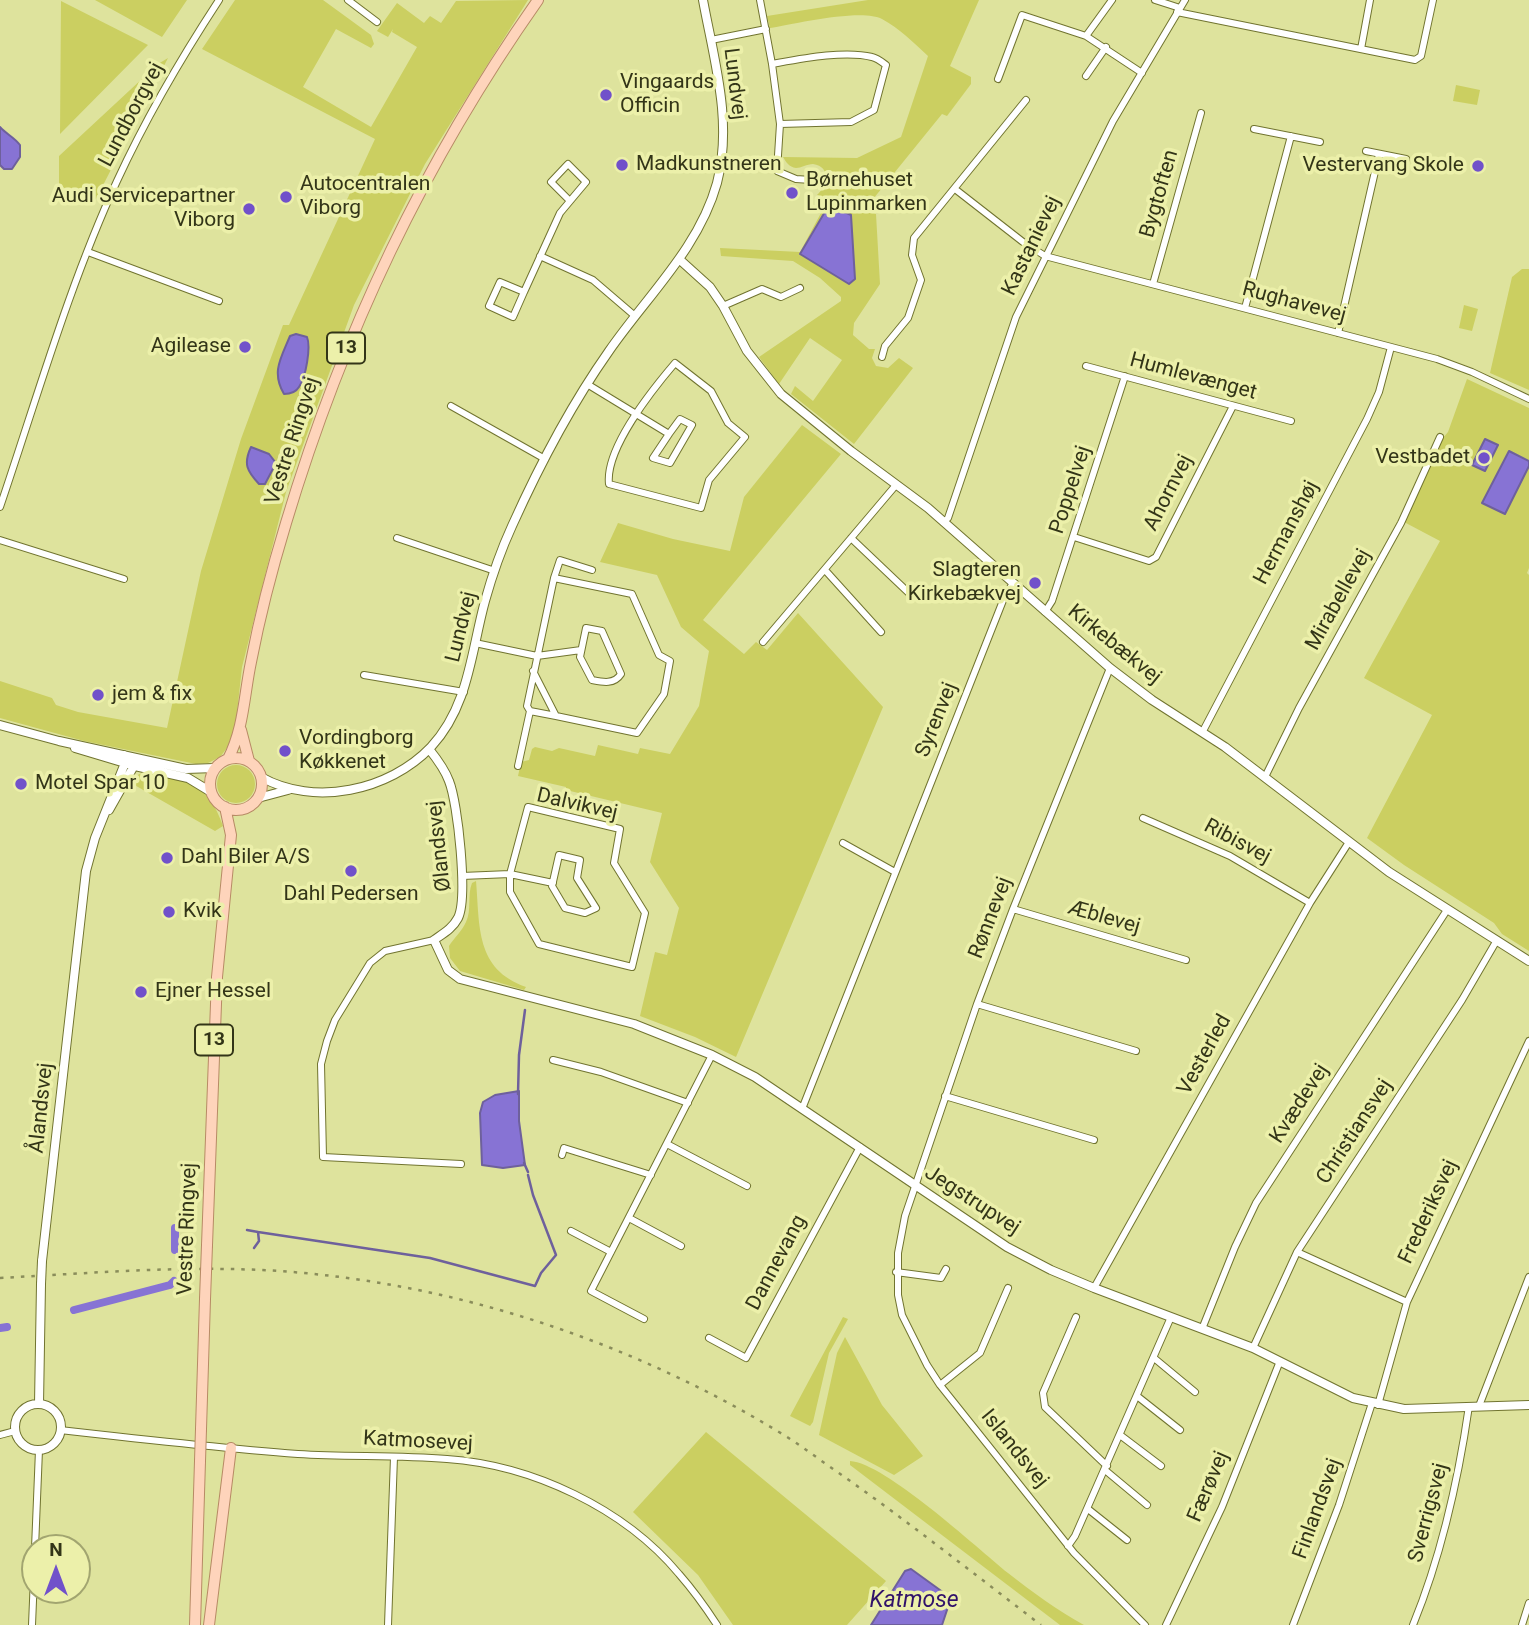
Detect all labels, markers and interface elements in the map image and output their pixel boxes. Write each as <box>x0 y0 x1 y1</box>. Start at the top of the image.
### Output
street label: Lundvej <box>717 47 751 121</box>
street label: Lundborgvej <box>94 59 170 171</box>
place label: Vingaards Officin <box>620 70 714 120</box>
marker: Vingaards Officin <box>598 87 614 103</box>
street label: Bygtoften <box>1135 147 1185 241</box>
place label: Madkunstneren <box>636 152 782 178</box>
place label: Vestervang Skole <box>1302 153 1464 179</box>
marker: Madkunstneren <box>614 157 630 173</box>
marker: Vestervang Skole <box>1470 158 1486 174</box>
place label: Børnehuset Lupinmarken <box>806 168 927 218</box>
place label: Autocentralen Viborg <box>300 172 430 222</box>
place label: Audi Servicepartner Viborg <box>52 184 235 234</box>
marker: Børnehuset Lupinmarken <box>784 185 800 201</box>
marker: Autocentralen Viborg <box>278 189 294 205</box>
street label: Kastanievej <box>997 192 1067 300</box>
marker: Audi Servicepartner Viborg <box>241 201 257 217</box>
street label: Rughavevej <box>1239 277 1349 329</box>
road number: 13 <box>327 332 365 364</box>
place label: Agilease <box>151 334 231 360</box>
marker: Agilease <box>237 339 253 355</box>
street label: Humlevænget <box>1127 348 1259 406</box>
street label: Vestre Ringvej <box>261 374 325 508</box>
street label: Poppelvej <box>1045 443 1097 537</box>
place label: Vestbadet <box>1375 445 1470 471</box>
marker: Vestbadet <box>1476 450 1492 466</box>
street label: Ahornvej <box>1139 451 1199 535</box>
street label: Hermanshøj <box>1249 477 1325 589</box>
street label: Mirabellevej <box>1301 545 1377 655</box>
place label: Slagteren Kirkebækvej <box>908 558 1021 608</box>
marker: Slagteren Kirkebækvej <box>1027 575 1043 591</box>
street label: Lundvej <box>441 589 483 665</box>
street label: Kirkebækvej <box>1062 600 1166 690</box>
street label: Syrenvej <box>911 679 963 761</box>
place label: jem & fix <box>112 682 192 708</box>
marker: jem & fix <box>90 687 106 703</box>
place label: Vordingborg Køkkenet <box>299 726 414 776</box>
marker: Vordingborg Køkkenet <box>277 743 293 759</box>
place label: Motel Spar 10 <box>35 771 165 797</box>
marker: Motel Spar 10 <box>13 776 29 792</box>
street label: Dalvikvej <box>534 783 620 827</box>
street label: Ølandsvej <box>423 799 457 893</box>
street label: Ribisvej <box>1199 814 1275 870</box>
place label: Dahl Biler A/S <box>181 845 310 871</box>
marker: Dahl Biler A/S <box>159 850 175 866</box>
marker: Dahl Pedersen <box>343 863 359 879</box>
street label: Rønnevej <box>964 874 1018 962</box>
place label: Dahl Pedersen <box>283 882 419 908</box>
street label: Æblevej <box>1065 896 1143 940</box>
place label: Kvik <box>183 899 222 925</box>
marker: Kvik <box>161 904 177 920</box>
place label: Ejner Hessel <box>155 979 271 1005</box>
marker: Ejner Hessel <box>133 984 149 1000</box>
street label: Vesterled <box>1173 1010 1237 1100</box>
road number: 13 <box>195 1024 233 1056</box>
street label: Kvædevej <box>1265 1060 1335 1148</box>
street label: Ålandsvej <box>25 1062 59 1154</box>
street label: Christiansvej <box>1312 1075 1398 1189</box>
street label: Frederiksvej <box>1394 1156 1464 1268</box>
street label: Jegstrupvej <box>920 1161 1024 1241</box>
street label: Vestre Ringvej <box>173 1162 203 1296</box>
street label: Dannevang <box>741 1211 813 1315</box>
street label: Islandsvej <box>975 1405 1053 1493</box>
street label: Katmosevej <box>362 1427 474 1457</box>
street label: Færøvej <box>1183 1448 1235 1526</box>
street label: Finlandsvej <box>1288 1455 1348 1563</box>
street label: Sverrigsvej <box>1404 1461 1454 1565</box>
north arrow <box>21 1534 91 1604</box>
text: N <box>49 1538 63 1561</box>
water label: Katmose <box>869 1587 959 1615</box>

